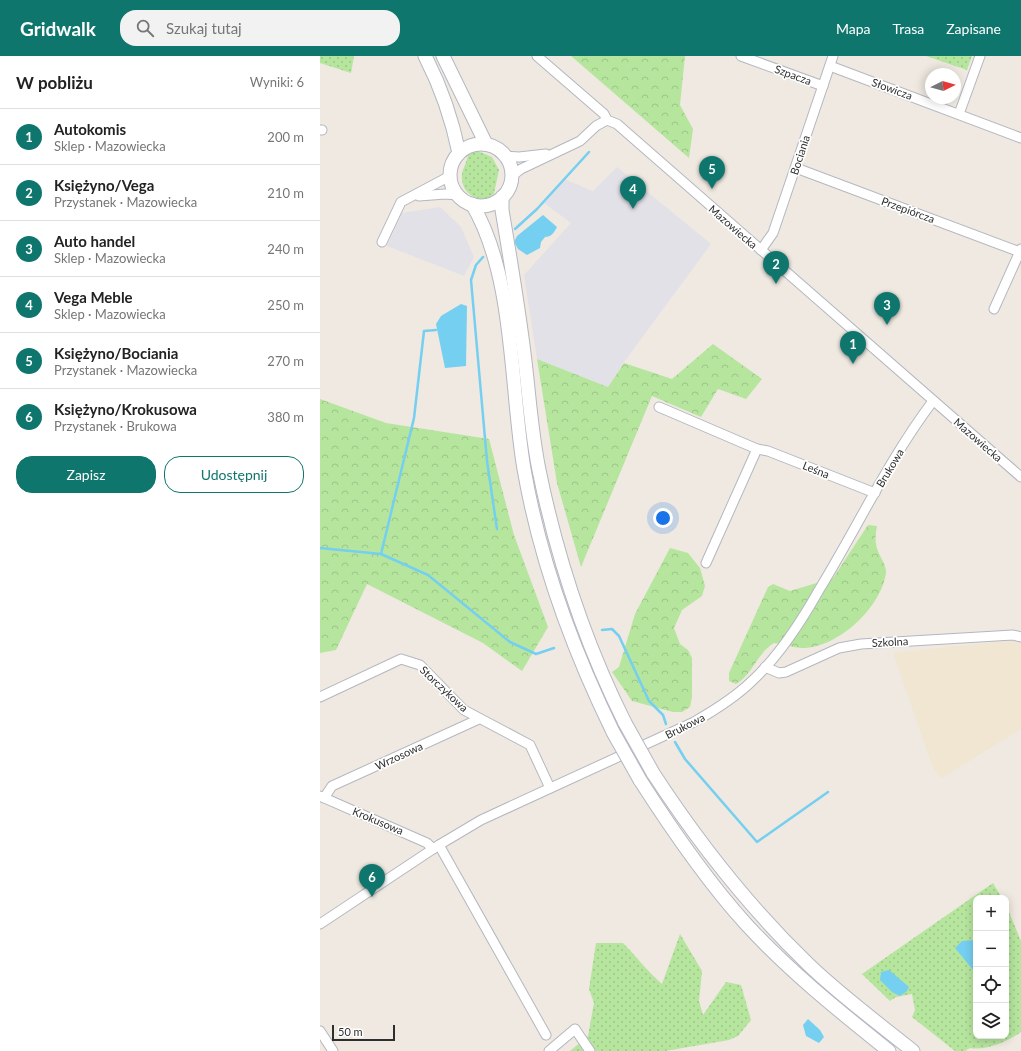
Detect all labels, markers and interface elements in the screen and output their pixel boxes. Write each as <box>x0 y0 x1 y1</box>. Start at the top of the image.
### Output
search box <box>120 10 400 46</box>
text: Gridwalk <box>20 17 96 40</box>
icon: search <box>134 17 156 39</box>
text: Szukaj tutaj <box>166 19 242 37</box>
text: Mapa <box>836 20 871 37</box>
text: Trasa <box>893 20 924 37</box>
text: Zapisane <box>946 20 1001 37</box>
street label: Szpacza <box>773 62 813 87</box>
north arrow <box>925 68 961 104</box>
text: W pobliżu <box>16 72 93 93</box>
text: Wyniki: 6 <box>250 74 304 90</box>
street label: Słowicza <box>870 75 914 102</box>
text: Autokomis <box>54 120 126 138</box>
text: 1 <box>25 129 33 145</box>
text: 200 m <box>267 129 304 145</box>
street label: Bociania <box>787 133 812 176</box>
text: Sklep · Mazowiecka <box>54 138 166 154</box>
pin: 5 <box>699 156 725 189</box>
text: Księżyno/Vega <box>54 176 154 194</box>
pin: 4 <box>620 176 646 209</box>
text: 2 <box>25 185 33 201</box>
text: 210 m <box>267 185 304 201</box>
text: Przystanek · Mazowiecka <box>54 194 197 210</box>
street label: Przepiórcza <box>880 194 937 225</box>
street label: Mazowiecka <box>706 202 760 251</box>
text: Auto handel <box>54 232 135 250</box>
text: 3 <box>25 241 33 257</box>
text: 240 m <box>267 241 304 257</box>
text: Sklep · Mazowiecka <box>54 250 166 266</box>
pin: 2 <box>763 251 789 284</box>
text: Vega Meble <box>54 288 133 306</box>
pin: 3 <box>874 292 900 325</box>
text: 4 <box>25 297 33 313</box>
text: 250 m <box>267 297 304 313</box>
text: Sklep · Mazowiecka <box>54 306 166 322</box>
pin: 1 <box>840 331 866 364</box>
text: Księżyno/Bociania <box>54 344 178 362</box>
text: 5 <box>25 353 33 369</box>
text: 270 m <box>267 353 304 369</box>
text: Przystanek · Mazowiecka <box>54 362 197 378</box>
text: Księżyno/Krokusowa <box>54 400 197 418</box>
text: 6 <box>25 409 33 425</box>
text: 380 m <box>267 409 304 425</box>
street label: Mazowiecka <box>951 415 1005 464</box>
text: Przystanek · Brukowa <box>54 418 177 434</box>
street label: Brukowa <box>873 446 906 489</box>
button: Zapisz <box>16 456 156 493</box>
button: Udostępnij <box>164 456 304 493</box>
street label: Leśna <box>801 458 831 481</box>
your location <box>653 508 673 528</box>
street label: Szkolna <box>871 634 909 649</box>
street label: Storczykowa <box>418 663 471 714</box>
street label: Brukowa <box>663 710 707 741</box>
street label: Wrzosowa <box>373 739 425 772</box>
street label: Krokusowa <box>351 804 406 837</box>
pin: 6 <box>359 864 385 897</box>
map controls <box>973 895 1009 1039</box>
button: + <box>973 895 1009 931</box>
button: − <box>973 931 1009 967</box>
button: locate <box>973 967 1009 1003</box>
button: layers <box>973 1003 1009 1039</box>
scale bar <box>332 1023 395 1042</box>
text: 50 m <box>338 1025 363 1038</box>

